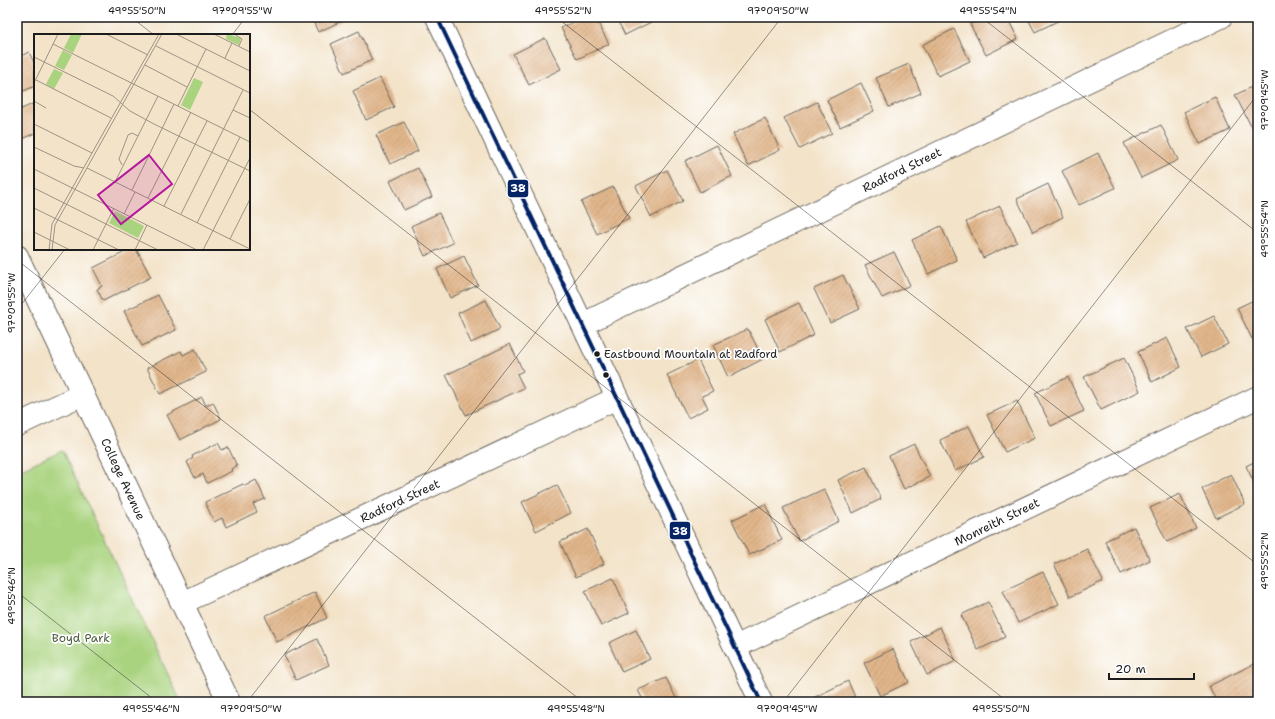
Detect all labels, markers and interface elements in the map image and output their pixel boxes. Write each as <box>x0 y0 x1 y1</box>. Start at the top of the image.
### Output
text: 49°55'50"N <box>108 4 166 17</box>
text: 97°09'55"W <box>212 4 273 17</box>
text: 49°55'52"N <box>534 4 592 17</box>
text: 97°09'50"W <box>747 4 809 17</box>
text: 49°55'54"N <box>959 4 1017 17</box>
inset map <box>34 34 250 250</box>
text: 97°09'45"W <box>1258 69 1271 130</box>
street label: Radford Street <box>860 144 944 196</box>
line badge: 38 <box>507 179 529 198</box>
text: 38 <box>510 181 526 196</box>
text: 49°55'54"N <box>1258 200 1271 258</box>
text: 97°09'55"W <box>5 272 18 333</box>
place label: Eastbound Mountain at Radford <box>604 347 777 362</box>
marker: Eastbound Mountain at Radford <box>592 349 602 359</box>
unlabelled marker <box>601 370 611 380</box>
street label: College Avenue <box>97 435 149 523</box>
street label: Radford Street <box>358 476 442 526</box>
street label: Monreith Street <box>952 494 1042 550</box>
line badge: 38 <box>669 521 691 540</box>
text: 38 <box>672 524 688 539</box>
text: 49°55'52"N <box>1258 532 1271 590</box>
text: 49°55'46"N <box>5 567 18 625</box>
park label: Boyd Park <box>52 630 110 646</box>
scale bar <box>1109 655 1194 681</box>
text: 20 m <box>1115 661 1146 677</box>
text: 49°55'46"N <box>122 702 180 715</box>
text: 97°09'50"W <box>220 702 282 715</box>
text: 49°55'48"N <box>547 702 605 715</box>
text: 97°09'45"W <box>757 702 818 715</box>
text: 49°55'50"N <box>972 702 1030 715</box>

